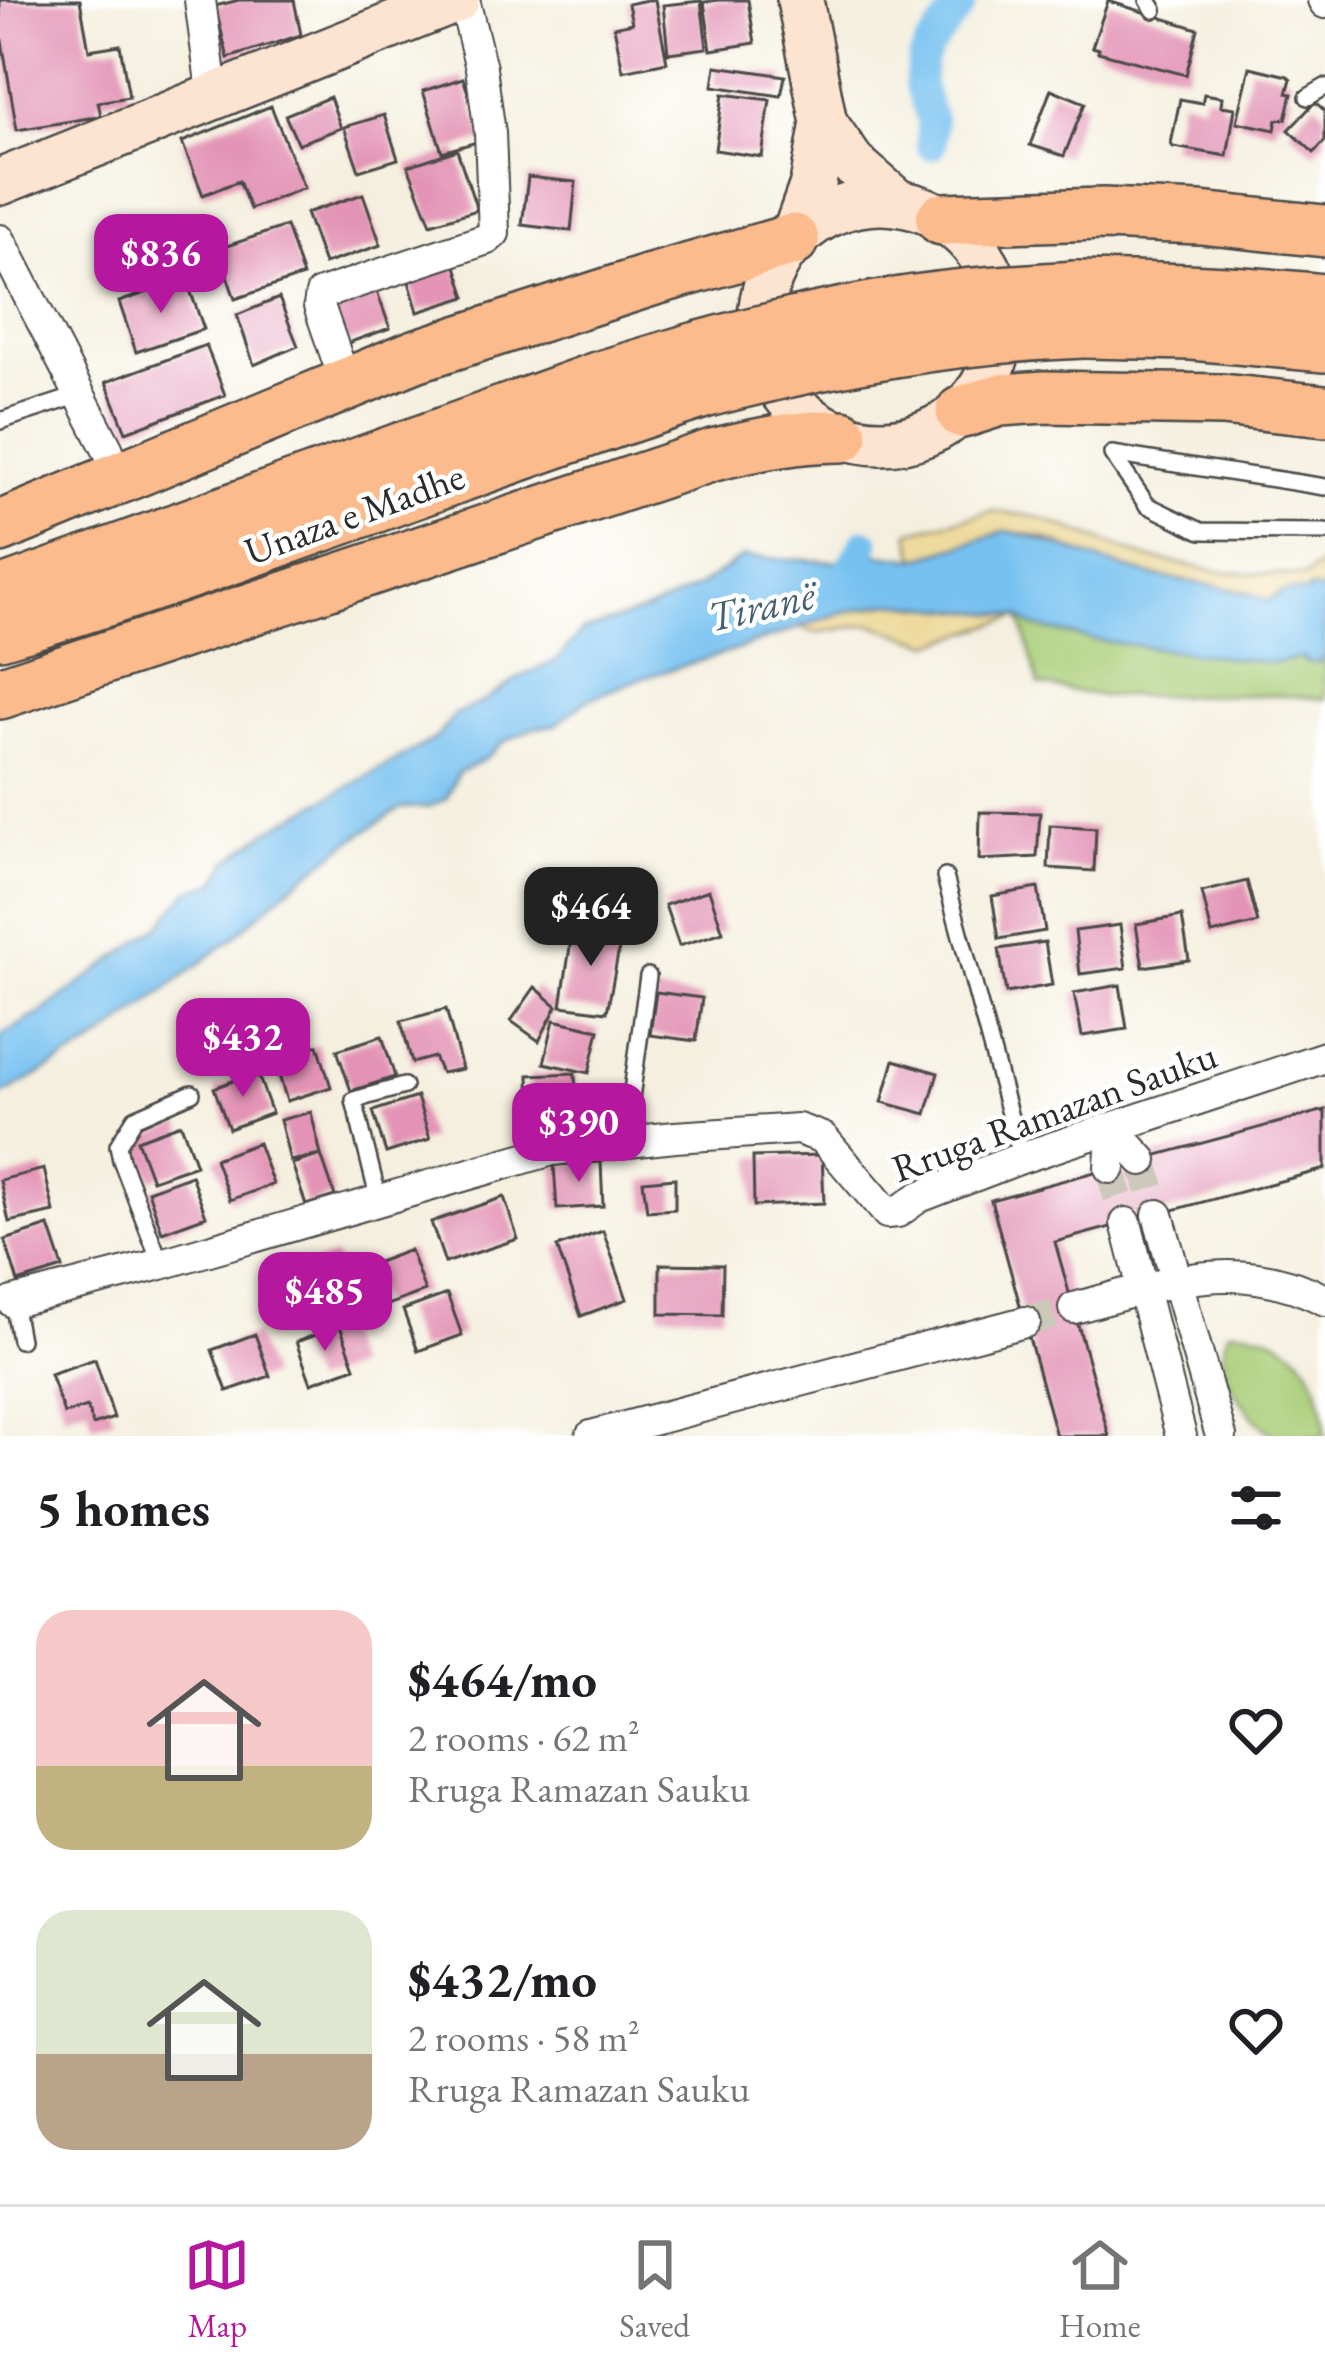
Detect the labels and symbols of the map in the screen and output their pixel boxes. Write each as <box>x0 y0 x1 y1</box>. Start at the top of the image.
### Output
pin: $836 <box>90 214 232 316</box>
street label: Unaza e Madhe <box>237 450 471 577</box>
water label: Tiranë <box>702 565 825 644</box>
pin: $464 <box>520 867 662 969</box>
pin: $432 <box>172 998 314 1100</box>
street label: Rruga Ramazan Sauku <box>885 1029 1224 1194</box>
pin: $390 <box>508 1083 650 1185</box>
pin: $485 <box>254 1252 396 1354</box>

